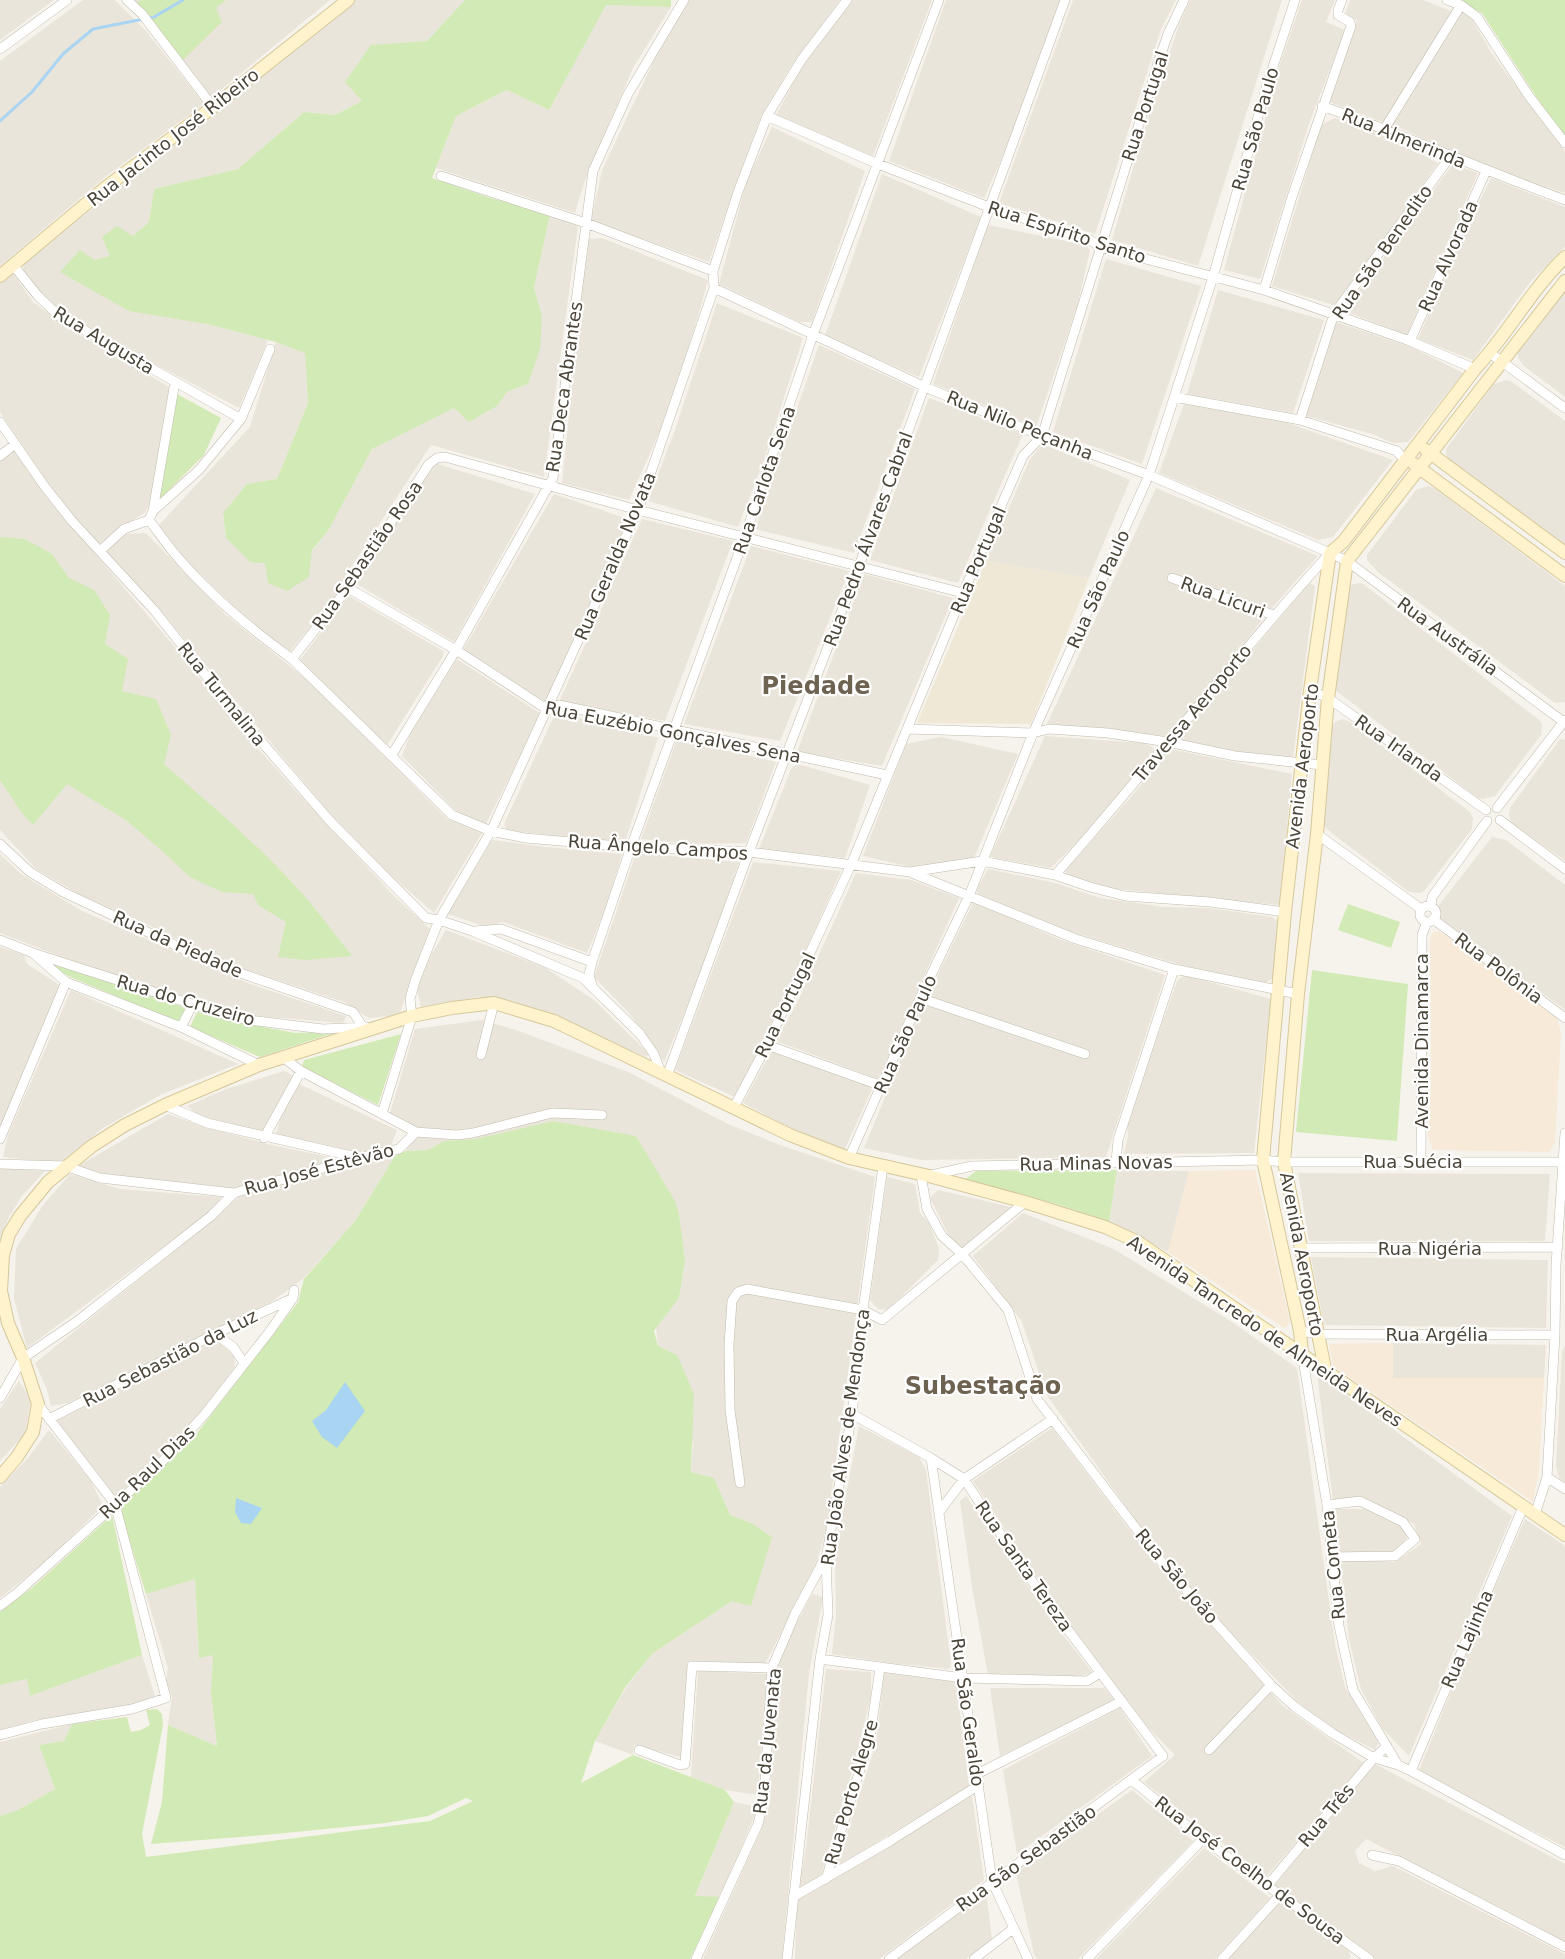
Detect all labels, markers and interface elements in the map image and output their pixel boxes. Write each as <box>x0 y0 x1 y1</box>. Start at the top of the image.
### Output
street label: Rua Portugal <box>1117 48 1173 164</box>
street label: Rua Jacinto José Ribeiro <box>83 64 263 210</box>
street label: Rua São Paulo <box>1227 65 1283 193</box>
street label: Rua Almerinda <box>1339 104 1469 172</box>
street label: Rua São Benedito <box>1328 181 1436 323</box>
street label: Rua Espírito Santo <box>985 196 1149 268</box>
street label: Rua Alvorada <box>1414 197 1482 315</box>
street label: Rua Deca Abrantes <box>542 300 586 474</box>
street label: Rua Augusta <box>50 302 158 378</box>
street label: Rua Nilo Peçanha <box>944 386 1096 464</box>
street label: Rua Carlota Sena <box>729 403 799 557</box>
street label: Rua Pedro Álvares Cabral <box>819 429 917 649</box>
street label: Rua Geralda Novata <box>570 469 660 643</box>
street label: Rua Sebastião Rosa <box>308 476 426 634</box>
street label: Rua Portugal <box>946 503 1010 617</box>
street label: Rua São Paulo <box>1062 526 1134 652</box>
street label: Rua Licuri <box>1178 572 1268 622</box>
street label: Rua Austrália <box>1393 592 1503 680</box>
street label: Rua Turmalina <box>174 638 270 750</box>
street label: Travessa Aeroporto <box>1128 640 1256 787</box>
district label: Piedade <box>762 672 870 700</box>
street label: Avenida Aeroporto <box>1281 682 1323 850</box>
street label: Rua Euzébio Gonçalves Sena <box>543 697 803 767</box>
street label: Rua Irlanda <box>1351 710 1447 786</box>
street label: Rua Ângelo Campos <box>567 830 749 864</box>
street label: Rua da Piedade <box>110 906 246 982</box>
street label: Rua Polônia <box>1451 928 1547 1008</box>
street label: Rua Portugal <box>750 949 820 1061</box>
street label: Avenida Dinamarca <box>1411 953 1432 1129</box>
street label: Rua do Cruzeiro <box>114 970 258 1030</box>
street label: Rua São Paulo <box>869 971 941 1097</box>
street label: Rua José Estêvão <box>242 1139 396 1199</box>
street label: Rua Minas Novas <box>1019 1151 1173 1175</box>
street label: Rua Suécia <box>1363 1151 1463 1172</box>
street label: Avenida Aeroporto <box>1276 1170 1328 1338</box>
street label: Avenida Tancredo de Almeida Neves <box>1124 1231 1406 1431</box>
street label: Rua Nigéria <box>1378 1238 1482 1259</box>
street label: Rua Sebastião da Luz <box>79 1305 261 1411</box>
street label: Rua João Alves de Mendonça <box>817 1307 873 1567</box>
street label: Rua Argélia <box>1386 1324 1488 1345</box>
district label: Subestação <box>905 1372 1061 1400</box>
street label: Rua Raul Dias <box>95 1421 199 1523</box>
street label: Rua Santa Tereza <box>971 1496 1077 1636</box>
street label: Rua Cometa <box>1317 1509 1349 1621</box>
street label: Rua São João <box>1131 1524 1223 1628</box>
street label: Rua Lajinha <box>1437 1587 1497 1691</box>
street label: Rua São Geraldo <box>947 1636 989 1788</box>
street label: Rua da Juvenata <box>749 1667 785 1815</box>
street label: Rua Porto Alegre <box>820 1717 882 1867</box>
street label: Rua Três <box>1294 1779 1358 1851</box>
street label: Rua José Coelho de Sousa <box>1151 1792 1349 1948</box>
street label: Rua São Sebastião <box>952 1800 1100 1916</box>

